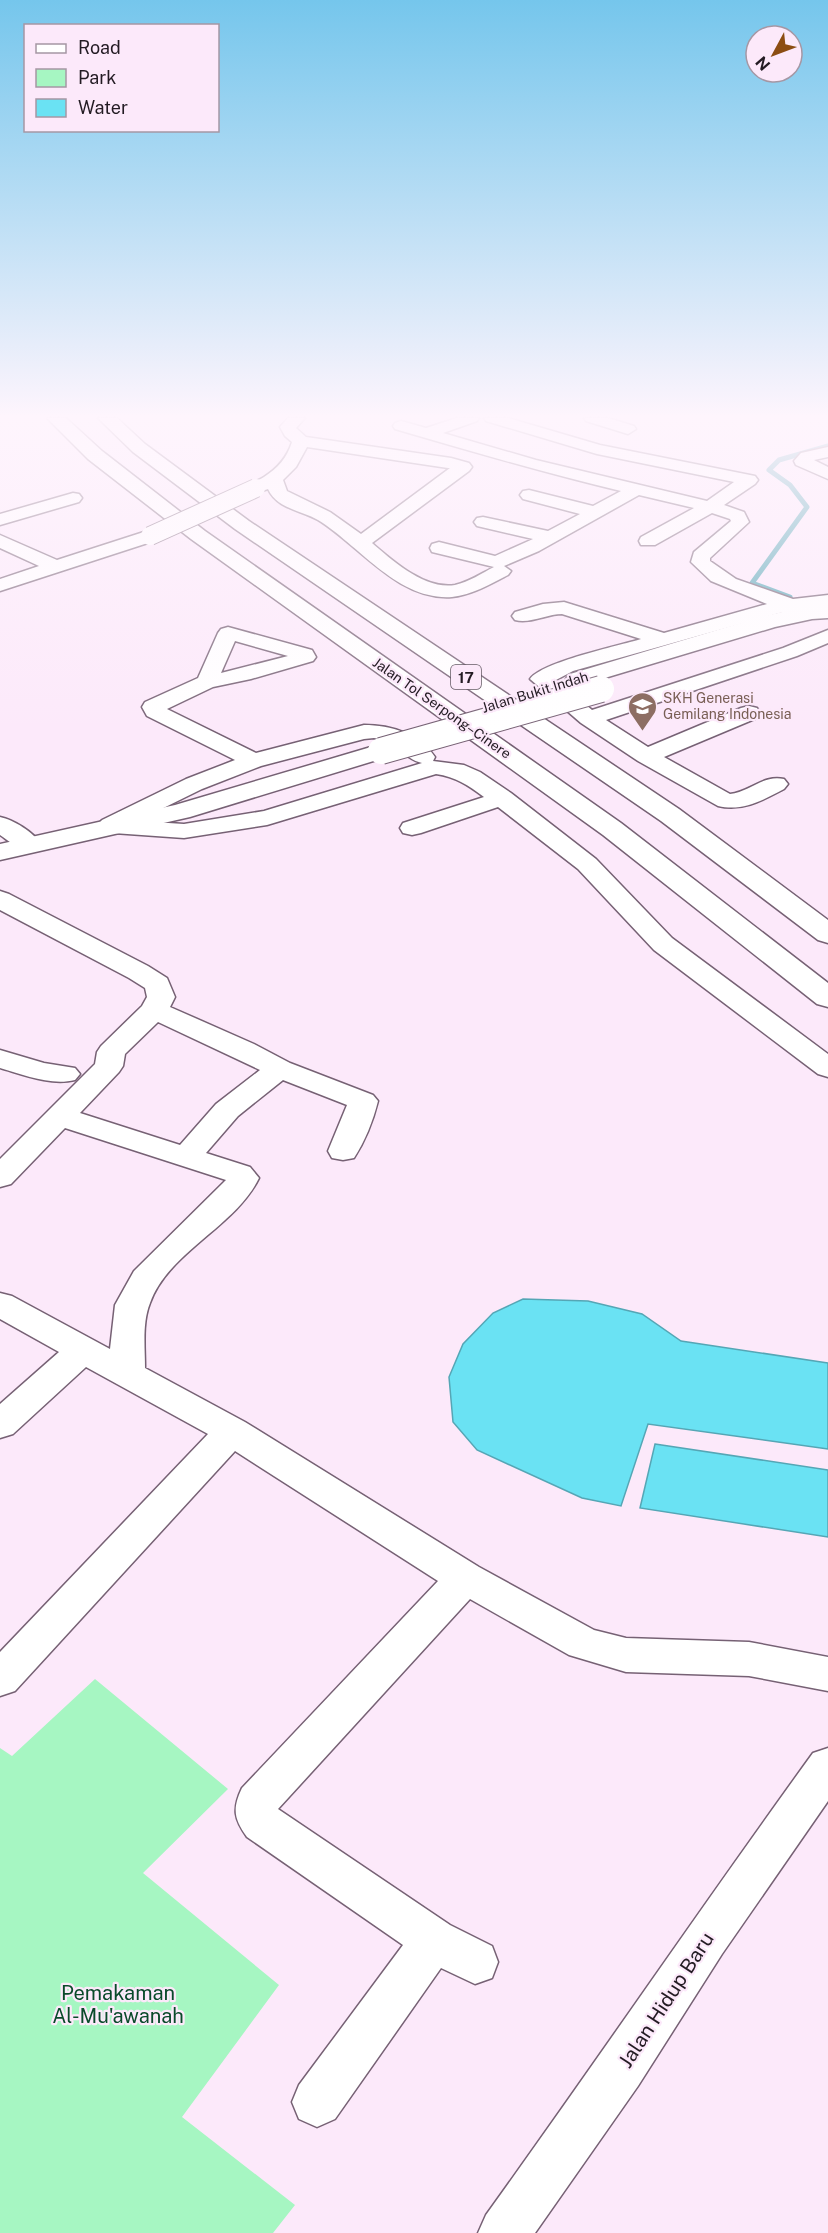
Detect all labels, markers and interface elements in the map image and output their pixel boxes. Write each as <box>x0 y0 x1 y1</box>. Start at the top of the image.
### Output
legend <box>24 24 219 132</box>
north arrow <box>744 24 804 84</box>
text: Road <box>78 37 121 58</box>
text: N <box>752 53 774 74</box>
text: Park <box>78 67 116 88</box>
text: Water <box>78 97 128 118</box>
street label: Jalan Tol Serpong–Cinere <box>370 654 514 762</box>
road number: 17 <box>451 665 481 689</box>
street label: Jalan Bukit Indah <box>480 668 590 716</box>
school or university icon: SKH Generasi Gemilang Indonesia <box>626 690 658 732</box>
place label: SKH Generasi Gemilang Indonesia <box>663 690 792 722</box>
street label: Jalan Hidup Baru <box>613 1928 719 2072</box>
park label: Pemakaman Al-Mu'awanah <box>52 1981 184 2028</box>

